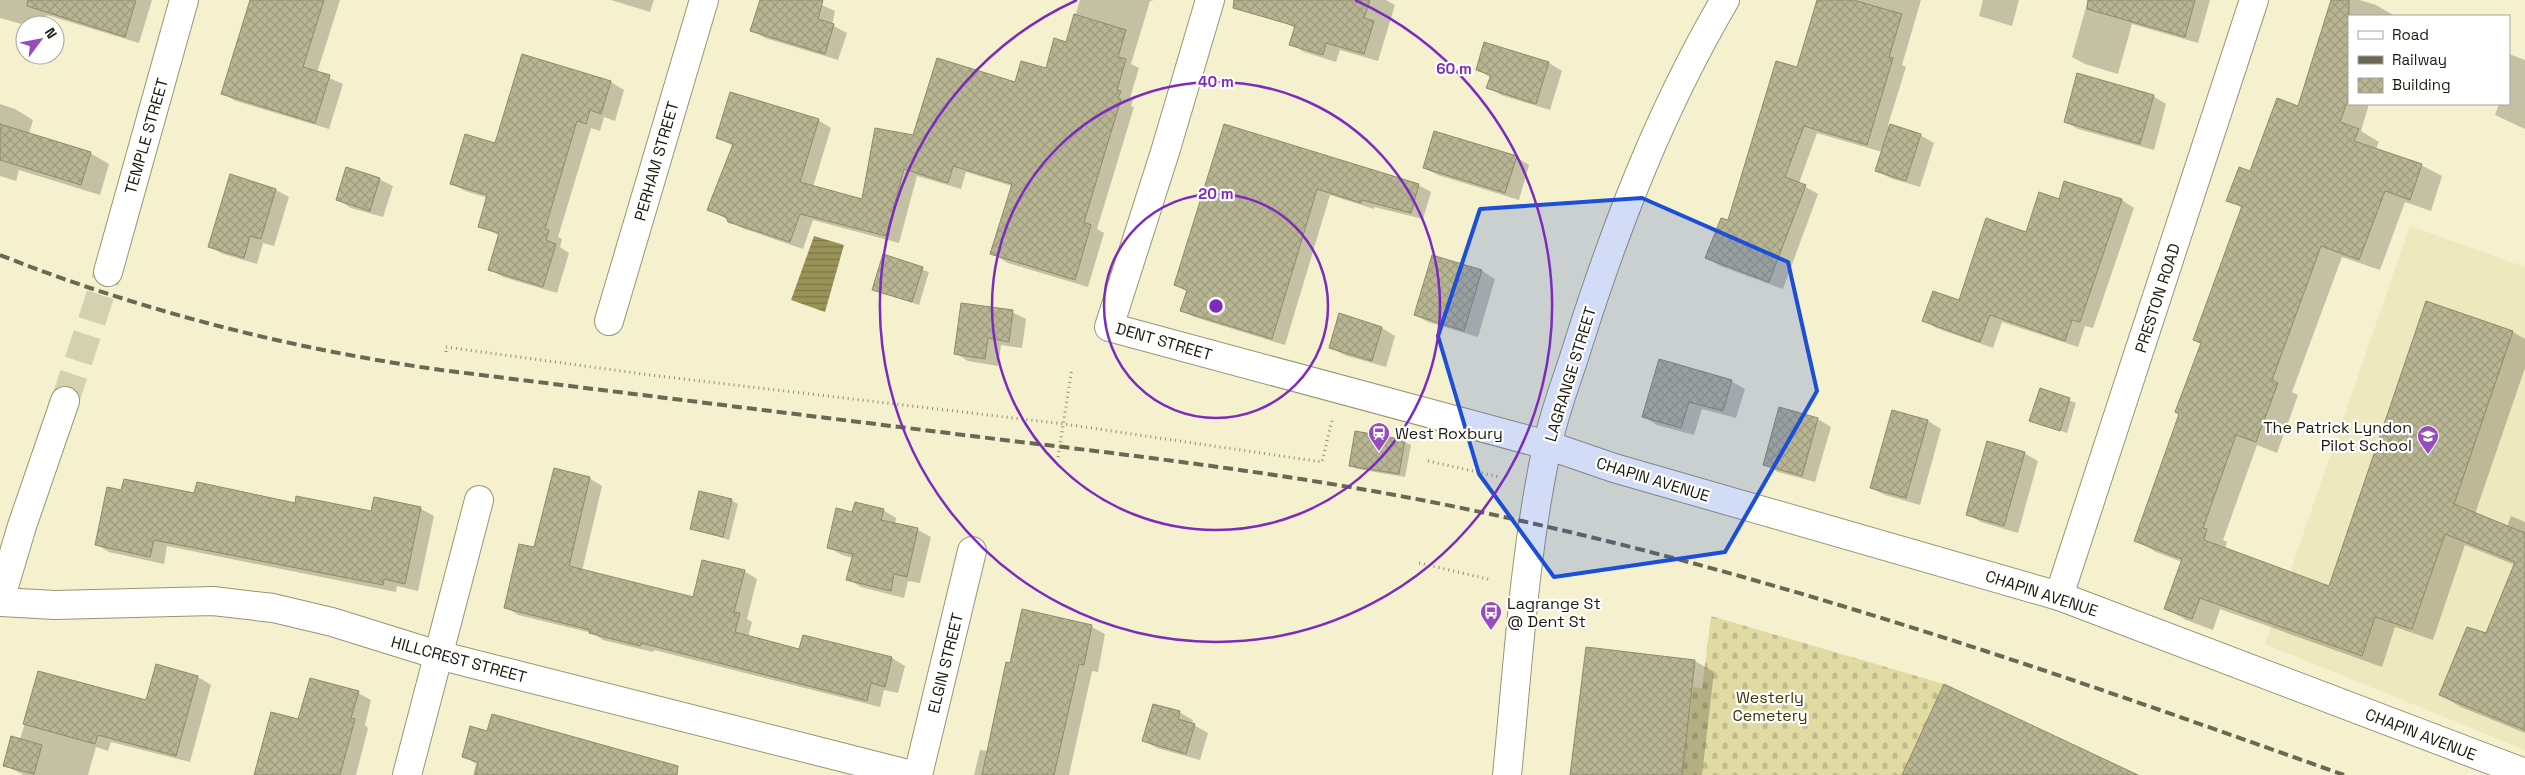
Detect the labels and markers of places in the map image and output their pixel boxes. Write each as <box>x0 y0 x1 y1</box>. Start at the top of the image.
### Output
centre of rings <box>1207 297 1225 315</box>
place label: The Patrick Lyndon Pilot School <box>2263 417 2412 456</box>
station icon: West Roxbury <box>1367 421 1391 452</box>
place label: West Roxbury <box>1395 423 1503 444</box>
school or university icon: The Patrick Lyndon Pilot School <box>2416 424 2440 455</box>
place label: Lagrange St @ Dent St <box>1507 593 1601 632</box>
bus stop icon: Lagrange St @ Dent St <box>1479 600 1503 631</box>

